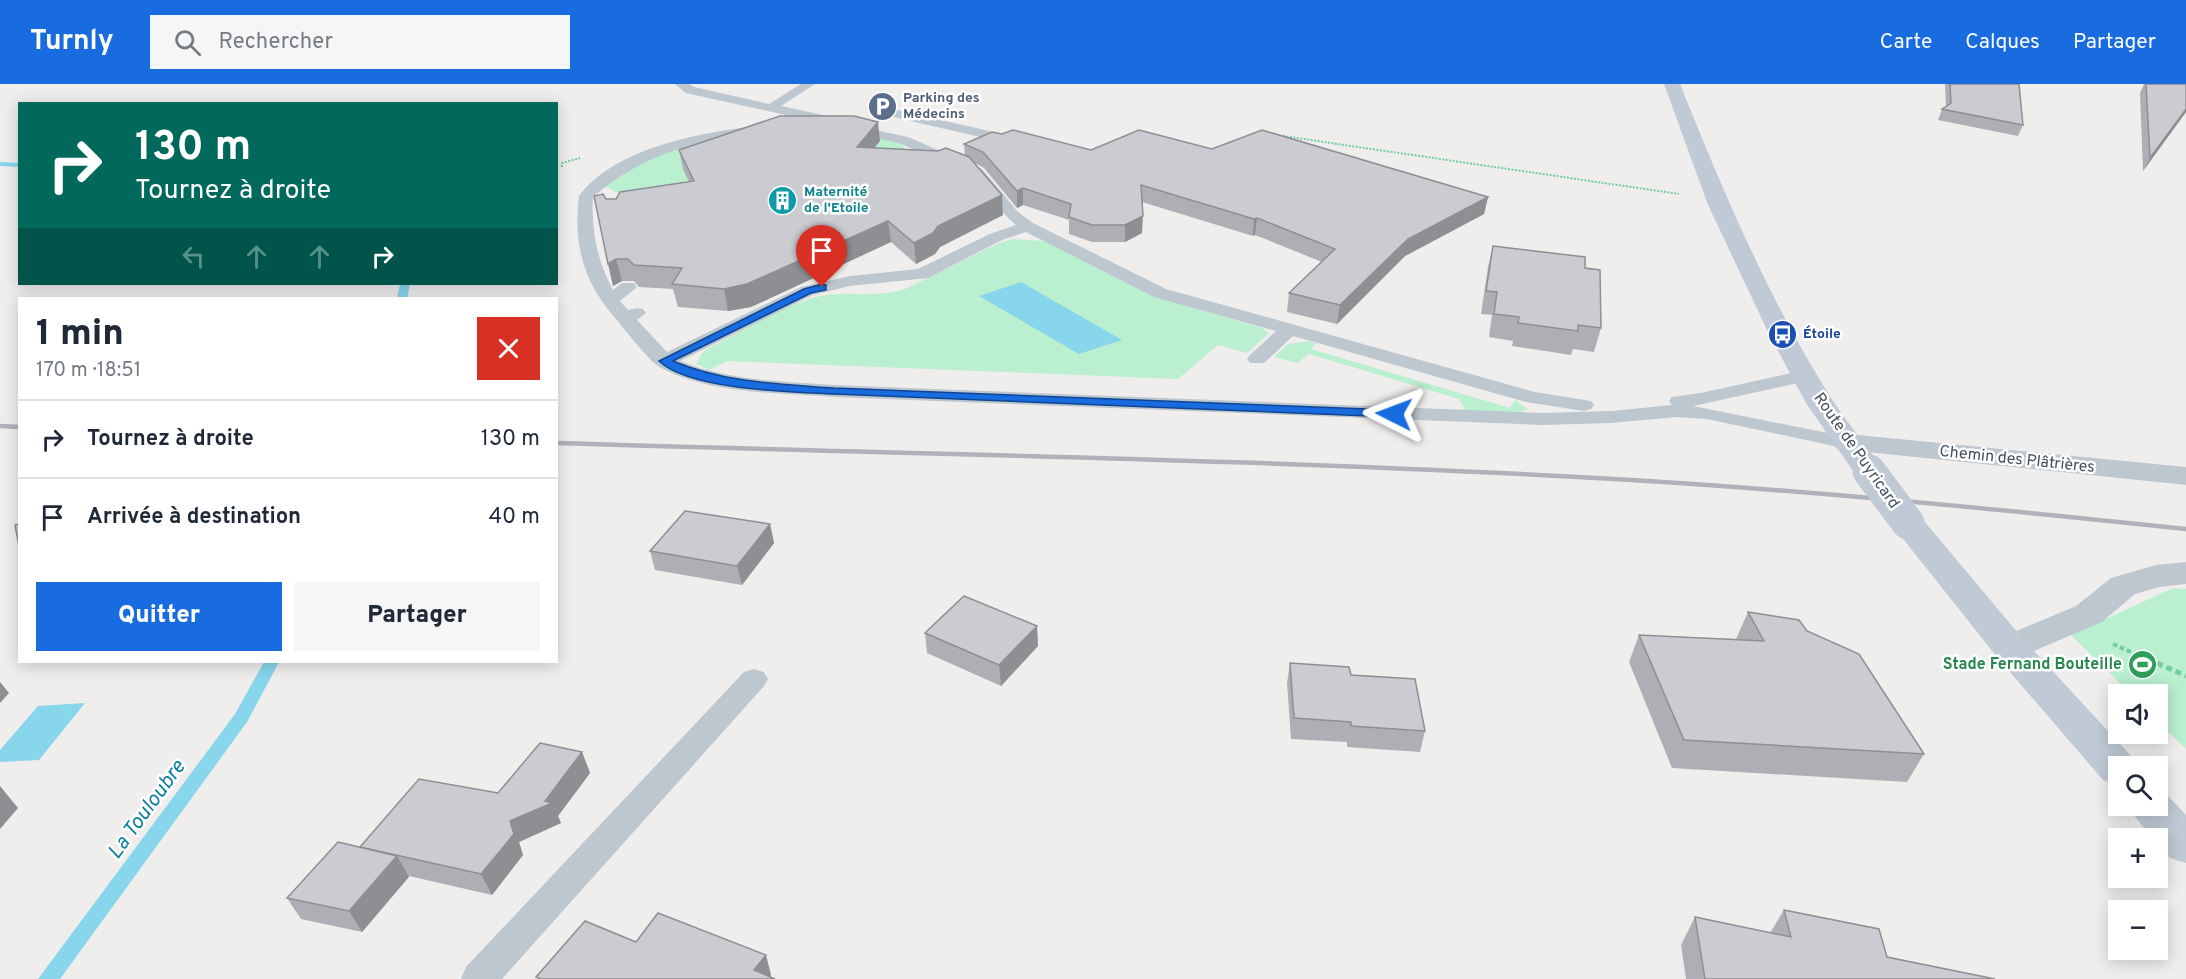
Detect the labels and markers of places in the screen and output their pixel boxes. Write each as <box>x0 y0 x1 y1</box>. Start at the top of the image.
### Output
parking icon: Parking des Médecins <box>866 90 898 122</box>
place label: Parking des Médecins <box>903 90 980 123</box>
building icon: Maternité de l'Etoile <box>767 184 799 216</box>
place label: Maternité de l'Etoile <box>804 184 869 217</box>
pin <box>796 225 847 287</box>
bus stop icon: Étoile <box>1766 318 1798 350</box>
place label: Étoile <box>1803 325 1841 343</box>
sports icon: Stade Fernand Bouteille <box>2127 649 2159 681</box>
place label: Stade Fernand Bouteille <box>1943 655 2122 675</box>

